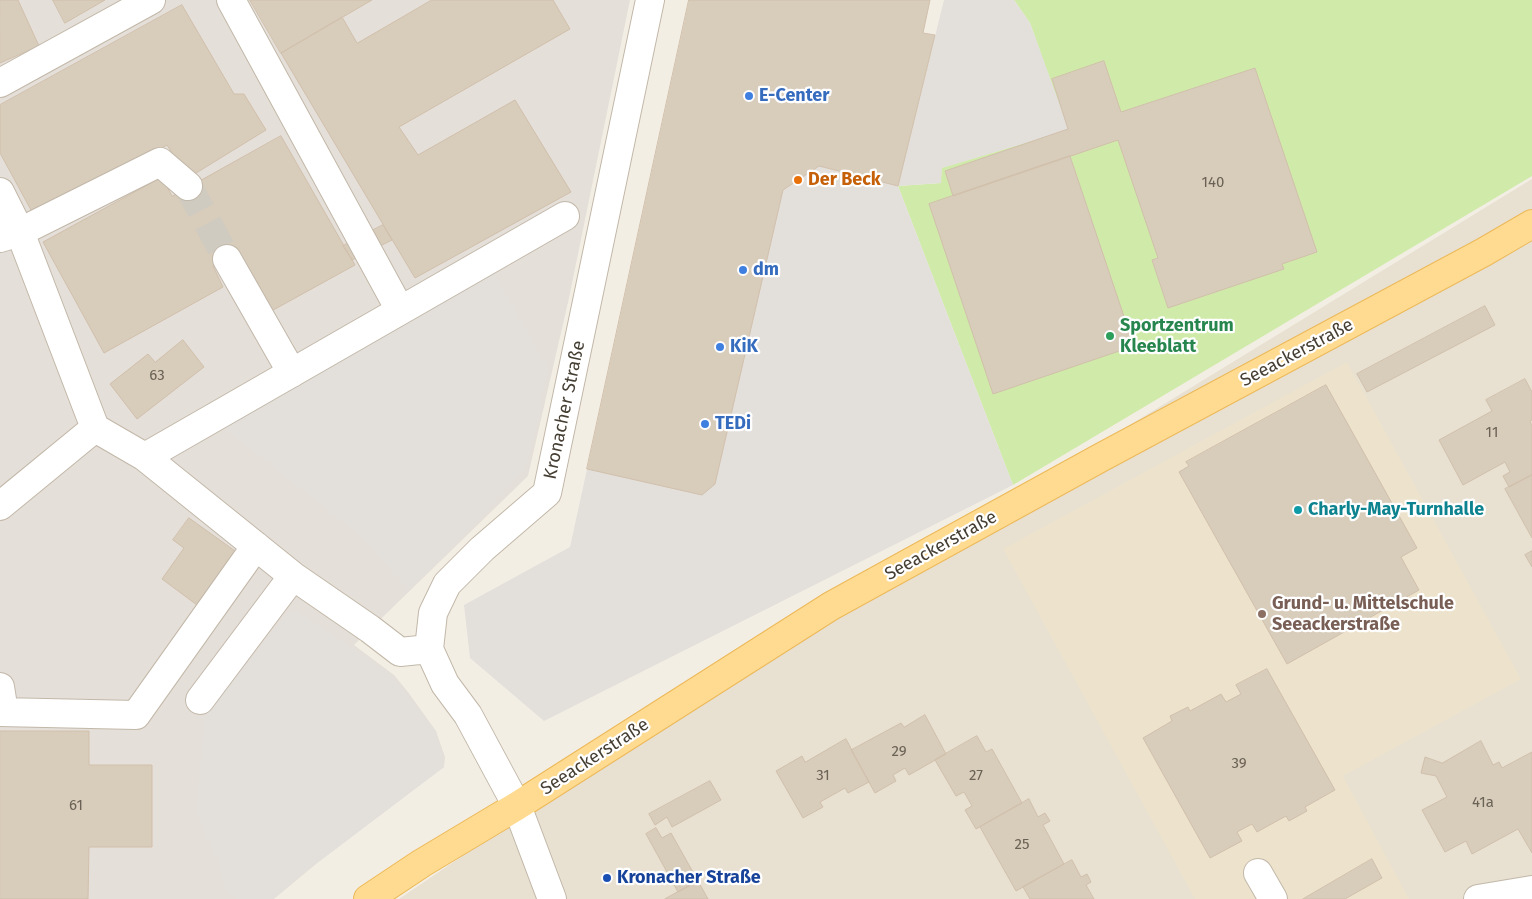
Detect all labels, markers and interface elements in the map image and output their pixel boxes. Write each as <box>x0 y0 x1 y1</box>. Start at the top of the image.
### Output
place label: E-Center <box>759 85 830 107</box>
marker: E-Center <box>743 90 755 102</box>
place label: Der Beck <box>808 169 881 191</box>
marker: Der Beck <box>792 174 804 186</box>
house number: 140 <box>1202 174 1224 192</box>
place label: dm <box>753 259 779 281</box>
marker: dm <box>737 264 749 276</box>
street label: Seeackerstraße <box>1237 314 1357 392</box>
place label: Sportzentrum Kleeblatt <box>1120 315 1234 358</box>
marker: Sportzentrum Kleeblatt <box>1104 330 1116 342</box>
place label: KiK <box>730 336 758 358</box>
street label: Kronacher Straße <box>540 339 590 481</box>
marker: KiK <box>714 341 726 353</box>
house number: 63 <box>149 367 165 385</box>
place label: TEDi <box>715 413 751 435</box>
marker: TEDi <box>699 418 711 430</box>
house number: 11 <box>1486 424 1498 442</box>
place label: Charly-May-Turnhalle <box>1308 499 1484 521</box>
marker: Charly-May-Turnhalle <box>1292 504 1304 516</box>
street label: Seeackerstraße <box>881 506 1001 586</box>
place label: Grund- u. Mittelschule Seeackerstraße <box>1272 593 1454 636</box>
marker: Grund- u. Mittelschule Seeackerstraße <box>1256 608 1268 620</box>
street label: Seeackerstraße <box>537 714 653 800</box>
house number: 29 <box>891 743 907 761</box>
house number: 39 <box>1231 755 1247 773</box>
house number: 31 <box>816 767 830 785</box>
house number: 27 <box>969 767 983 785</box>
house number: 41a <box>1472 794 1494 812</box>
house number: 61 <box>69 797 83 815</box>
house number: 25 <box>1015 836 1029 854</box>
place label: Kronacher Straße <box>617 867 761 889</box>
marker: Kronacher Straße <box>601 872 613 884</box>

